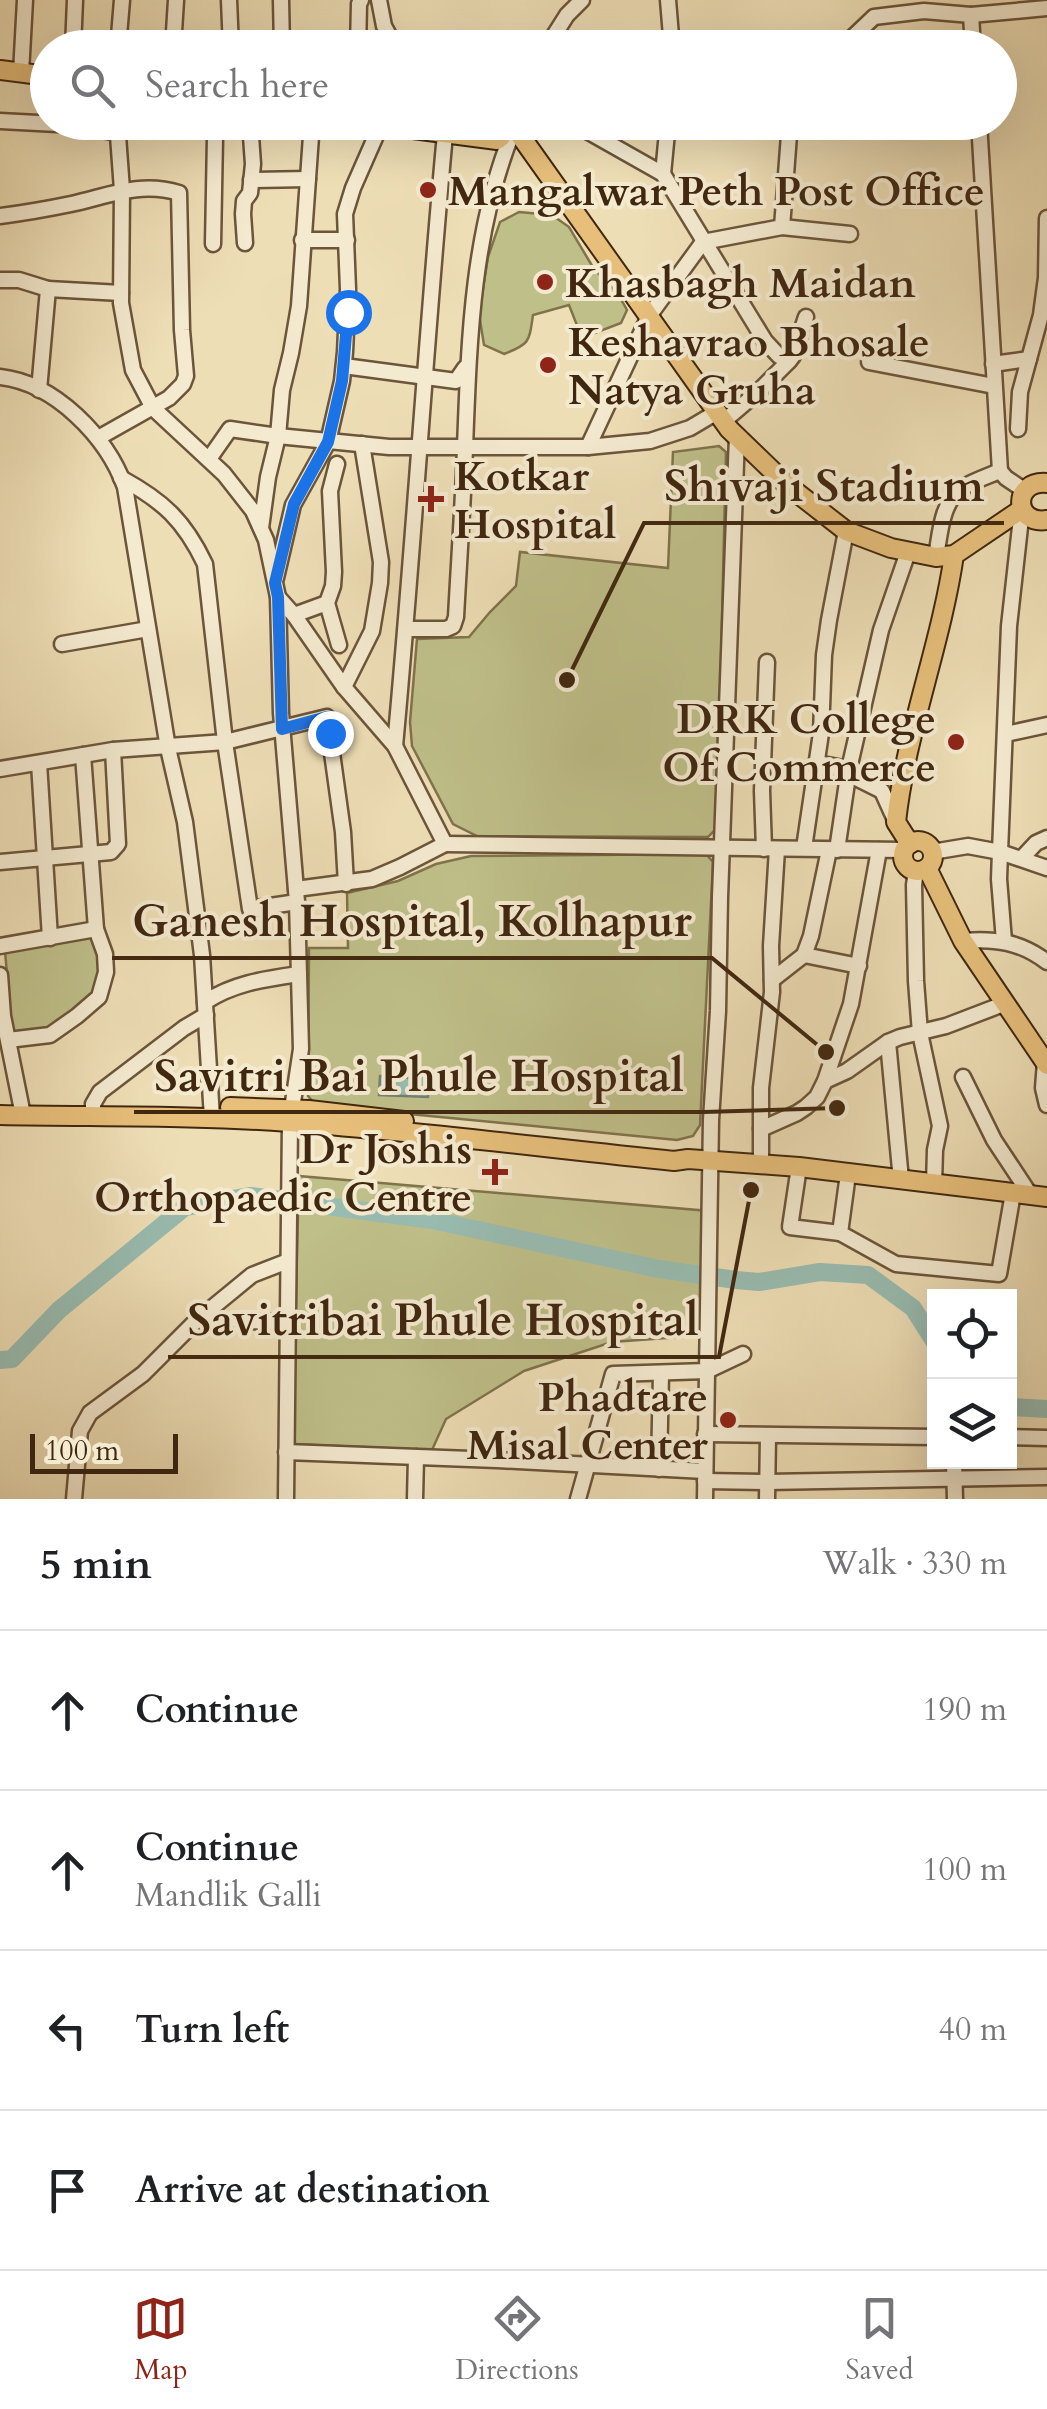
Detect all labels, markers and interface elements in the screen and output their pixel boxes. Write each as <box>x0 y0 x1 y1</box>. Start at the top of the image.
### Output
search box <box>30 30 1017 140</box>
icon: search <box>65 58 120 113</box>
text: Search here <box>145 59 329 111</box>
place label: Mangalwar Peth Post Office <box>448 163 985 220</box>
marker: Mangalwar Peth Post Office <box>417 179 439 201</box>
place label: Khasbagh Maidan <box>565 255 916 312</box>
marker: Khasbagh Maidan <box>534 271 556 293</box>
route start <box>326 290 372 336</box>
place label: Keshavrao Bhosale Natya Gruha <box>568 314 930 419</box>
marker: Keshavrao Bhosale Natya Gruha <box>537 354 559 376</box>
place label: Kotkar Hospital <box>454 448 616 553</box>
callout: Shivaji Stadium <box>644 448 1004 523</box>
text: Shivaji Stadium <box>664 456 985 517</box>
marker: Kotkar Hospital <box>418 486 444 512</box>
place label: DRK College Of Commerce <box>662 691 936 796</box>
route end <box>308 711 354 757</box>
marker: DRK College Of Commerce <box>945 731 967 753</box>
callout: Ganesh Hospital, Kolhapur <box>112 883 712 958</box>
text: Ganesh Hospital, Kolhapur <box>132 891 693 952</box>
callout: Savitri Bai Phule Hospital <box>134 1037 704 1112</box>
text: Savitri Bai Phule Hospital <box>154 1046 684 1107</box>
place label: Dr Joshis Orthopaedic Centre <box>94 1121 472 1226</box>
marker: Dr Joshis Orthopaedic Centre <box>482 1159 508 1185</box>
callout: Savitribai Phule Hospital <box>168 1282 719 1357</box>
map controls <box>927 1289 1017 1469</box>
button: locate <box>927 1289 1017 1379</box>
text: Savitribai Phule Hospital <box>187 1290 699 1351</box>
place label: Phadtare Misal Center <box>467 1369 708 1474</box>
button: layers <box>927 1379 1017 1469</box>
marker: Phadtare Misal Center <box>717 1409 739 1431</box>
scale bar <box>30 1429 178 1474</box>
text: 100 m <box>45 1432 119 1470</box>
text: 5 min <box>40 1536 152 1593</box>
text: Walk · 330 m <box>822 1542 1007 1586</box>
icon: ahead <box>40 1683 95 1738</box>
text: Continue <box>135 1684 299 1736</box>
text: 190 m <box>922 1688 1007 1732</box>
text: Continue <box>135 1822 299 1874</box>
icon: ahead <box>40 1843 95 1898</box>
text: 100 m <box>922 1848 1007 1892</box>
text: Mandlik Galli <box>135 1874 321 1918</box>
icon: left <box>40 2003 95 2058</box>
text: Turn left <box>135 2004 289 2056</box>
text: 40 m <box>939 2008 1007 2052</box>
icon: arrive <box>40 2163 95 2218</box>
text: Arrive at destination <box>135 2164 490 2216</box>
tab: Map <box>133 2291 188 2389</box>
tab: Directions <box>455 2291 579 2389</box>
tab: Saved <box>846 2291 914 2389</box>

